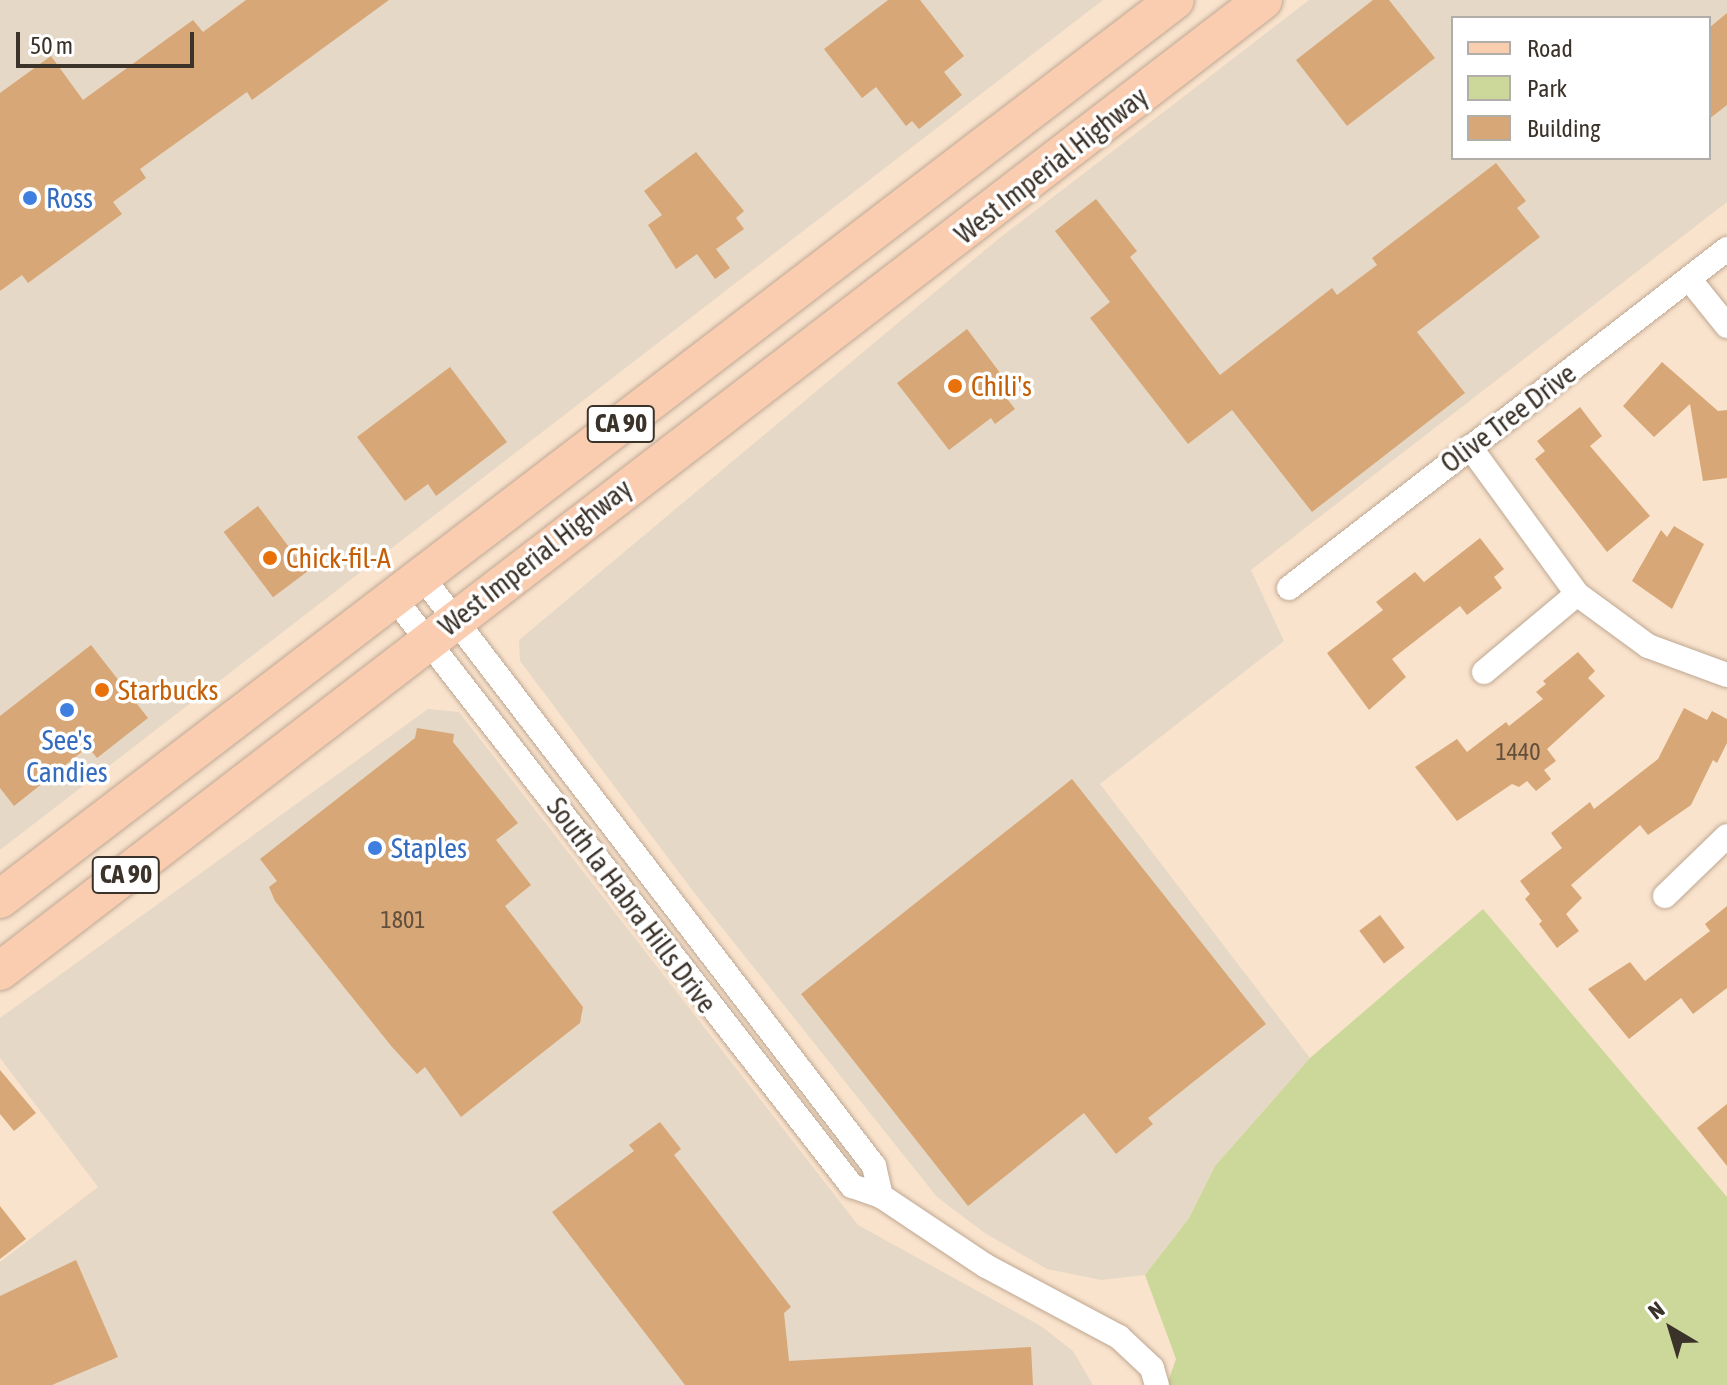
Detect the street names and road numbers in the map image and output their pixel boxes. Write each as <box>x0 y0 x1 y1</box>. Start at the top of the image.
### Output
street label: West Imperial Highway <box>948 79 1154 251</box>
street label: Olive Tree Drive <box>1434 356 1582 480</box>
road number: CA 90 <box>585 402 657 446</box>
street label: West Imperial Highway <box>432 471 638 643</box>
street label: South la Habra Hills Drive <box>540 791 724 1019</box>
road number: CA 90 <box>90 853 162 897</box>

